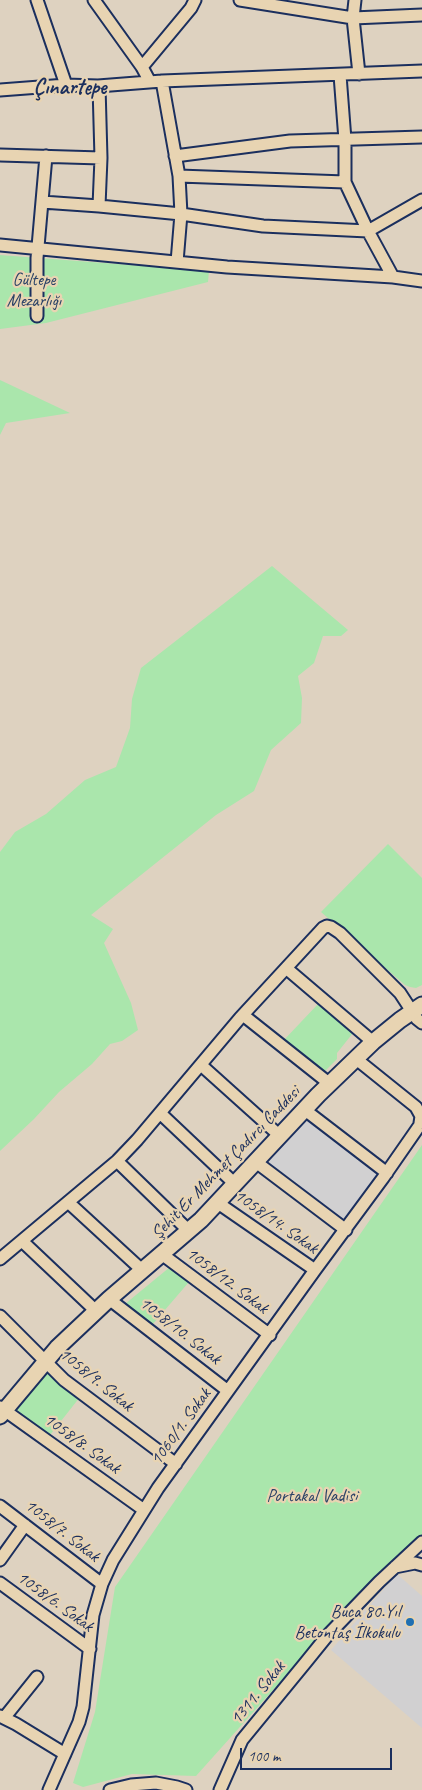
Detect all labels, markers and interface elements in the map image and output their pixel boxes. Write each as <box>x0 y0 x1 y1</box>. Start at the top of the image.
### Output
district label: Çınartepe <box>34 75 106 101</box>
park label: Gültepe Mezarlığı <box>7 269 61 312</box>
street label: Şehit Er Mehmet Çadırcı Caddesi <box>147 1082 305 1244</box>
street label: 1058/14. Sokak <box>230 1185 322 1259</box>
street label: 1058/12. Sokak <box>181 1243 273 1319</box>
street label: 1058/10. Sokak <box>135 1292 225 1370</box>
street label: 1058/9. Sokak <box>54 1343 138 1417</box>
street label: 1060/1. Sokak <box>146 1384 216 1470</box>
street label: 1058/8. Sokak <box>39 1409 125 1479</box>
park label: Portakal Vadisi <box>267 1485 357 1507</box>
street label: 1058/7. Sokak <box>20 1495 104 1567</box>
street label: 1058/6. Sokak <box>12 1567 98 1637</box>
place label: Buca 80.Yıl Betontaş İlkokulu <box>294 1601 400 1644</box>
marker: Buca 80.Yıl Betontaş İlkokulu <box>404 1616 416 1628</box>
street label: 1311. Sokak <box>226 1657 290 1729</box>
scale bar <box>242 1738 394 1770</box>
text: 100 m <box>248 1747 280 1766</box>

